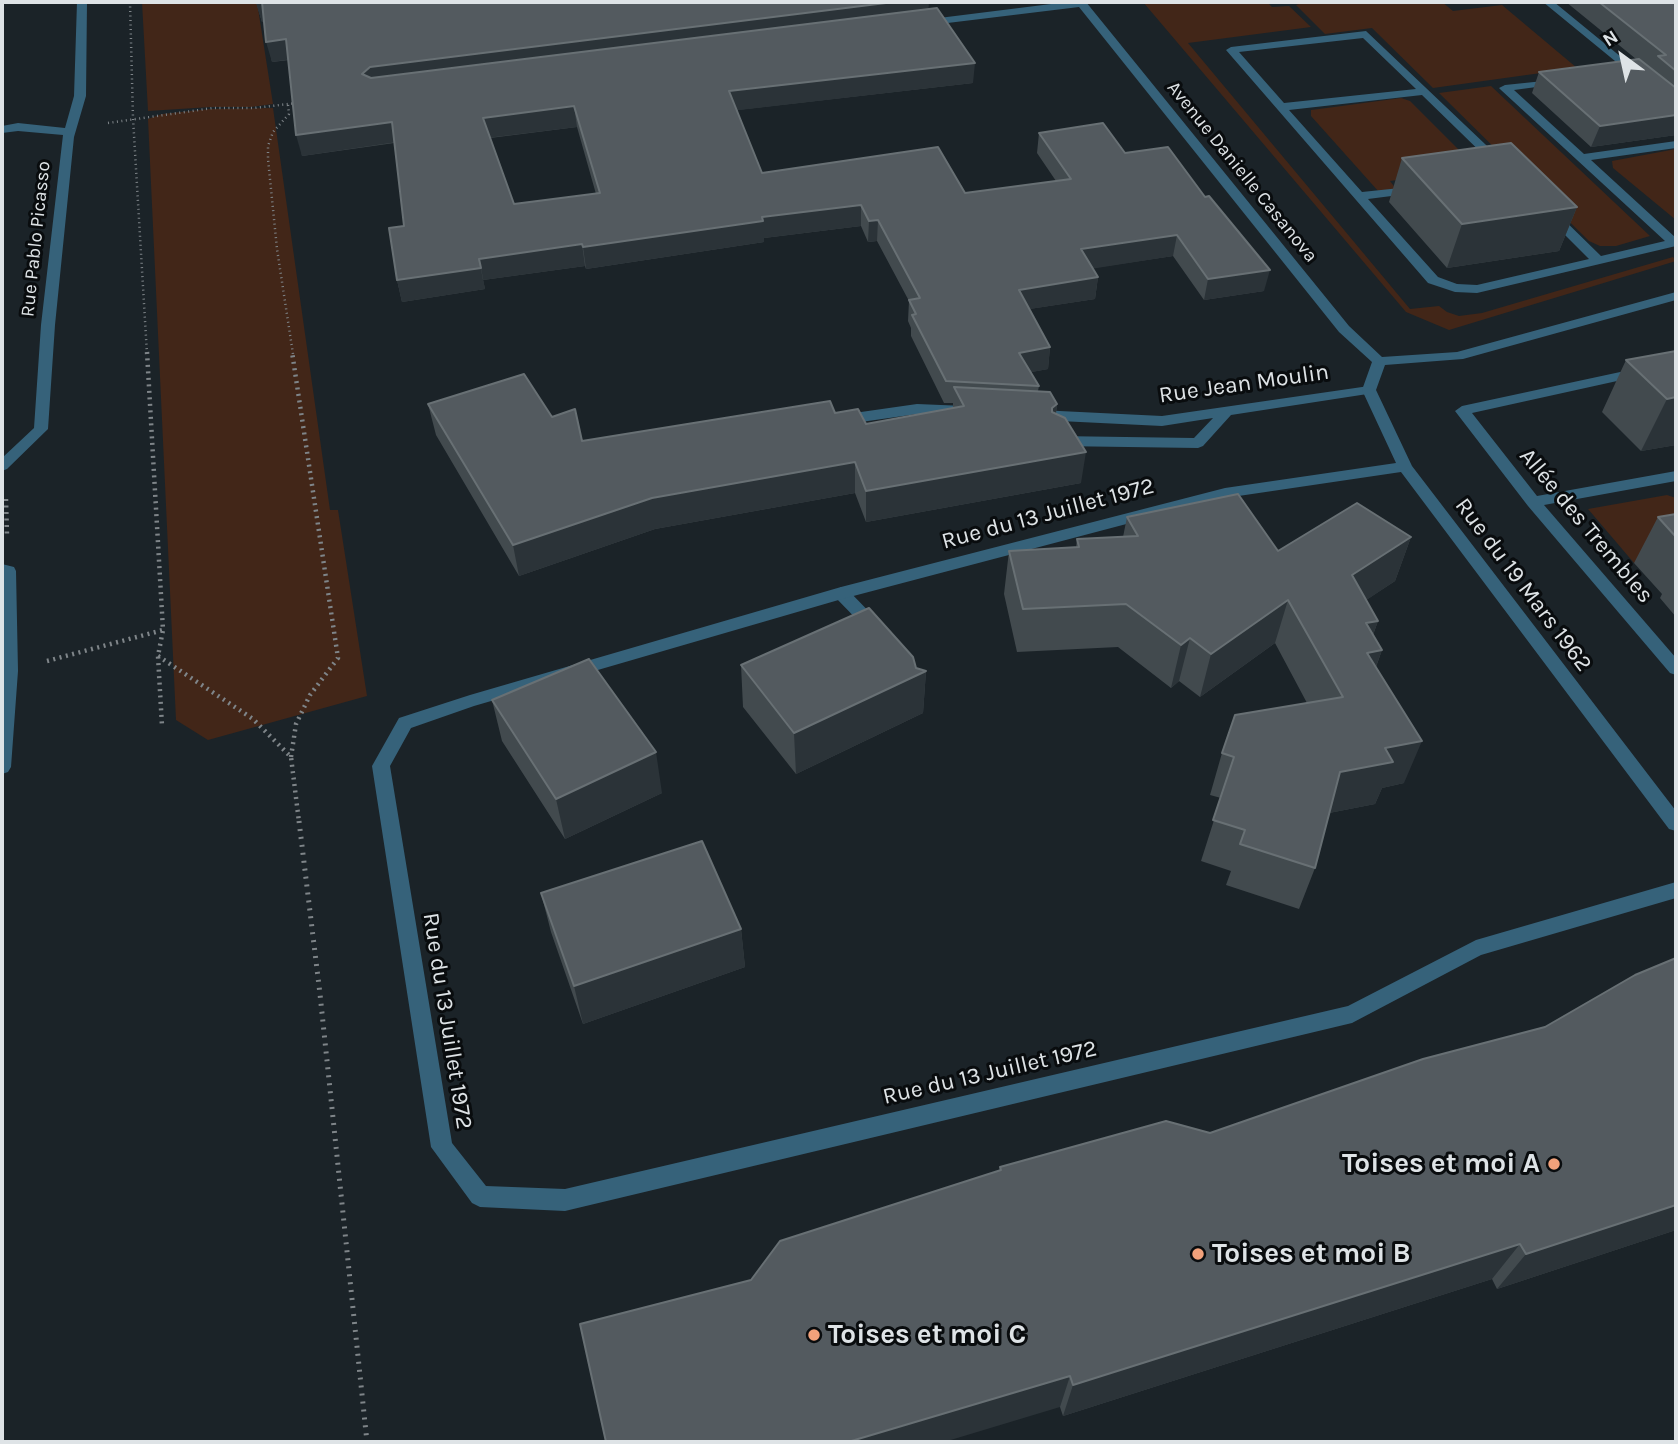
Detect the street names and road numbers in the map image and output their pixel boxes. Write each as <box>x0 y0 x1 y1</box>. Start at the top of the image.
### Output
street label: Avenue Danielle Casanova <box>1162 77 1322 267</box>
street label: Rue Pablo Picasso <box>16 160 56 318</box>
street label: Rue Jean Moulin <box>1157 358 1331 410</box>
street label: Allée des Trembles <box>1513 443 1659 609</box>
street label: Rue du 13 Juillet 1972 <box>939 472 1157 556</box>
street label: Rue du 19 Mars 1962 <box>1449 493 1597 677</box>
street label: Rue du 13 Juillet 1972 <box>416 911 478 1131</box>
street label: Rue du 13 Juillet 1972 <box>880 1035 1100 1111</box>

